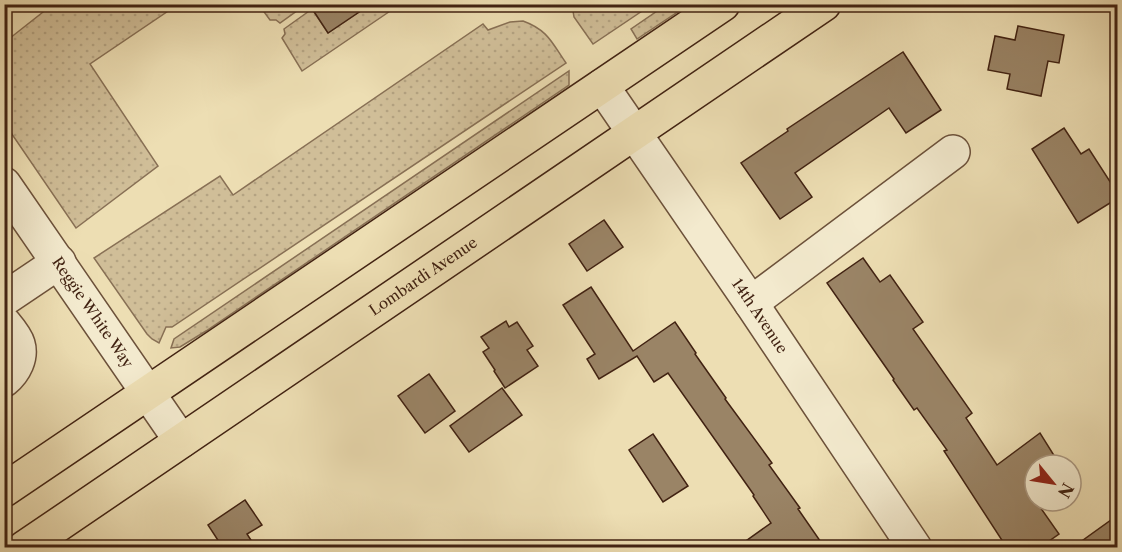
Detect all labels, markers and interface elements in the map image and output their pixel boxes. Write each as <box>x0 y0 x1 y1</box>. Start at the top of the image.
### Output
street label: Lombardi Avenue <box>365 233 481 319</box>
street label: Reggie White Way <box>48 253 138 372</box>
street label: 14th Avenue <box>728 275 792 357</box>
north arrow <box>1023 453 1083 513</box>
text: N <box>1054 479 1078 502</box>

